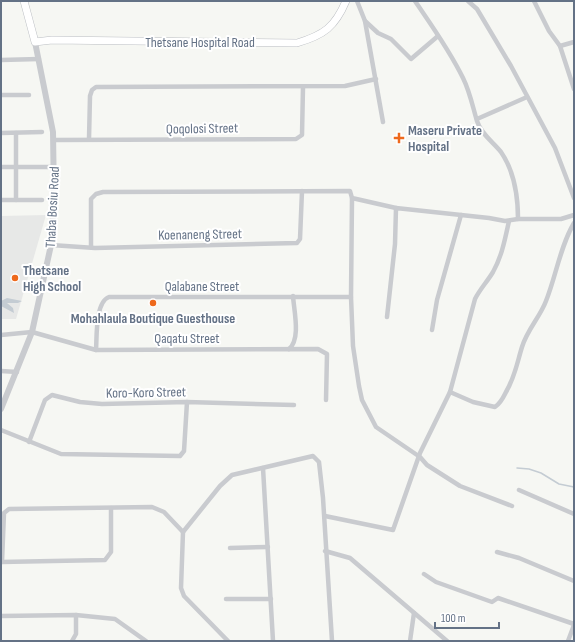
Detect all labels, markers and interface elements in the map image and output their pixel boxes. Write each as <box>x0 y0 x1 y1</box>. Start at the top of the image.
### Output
street label: Thetsane Hospital Road <box>145 34 255 51</box>
street label: Qoqolosi Street <box>166 119 238 138</box>
place label: Maseru Private Hospital <box>408 122 482 155</box>
marker: Maseru Private Hospital <box>393 132 405 144</box>
street label: Thaba Bosiu Road <box>42 166 63 248</box>
street label: Koenaneng Street <box>158 225 242 244</box>
place label: Thetsane High School <box>23 262 81 295</box>
marker: Thetsane High School <box>10 273 20 283</box>
street label: Qalabane Street <box>165 278 239 295</box>
marker: Mohahlaula Boutique Guesthouse <box>148 298 158 308</box>
place label: Mohahlaula Boutique Guesthouse <box>71 310 235 327</box>
street label: Qaqatu Street <box>154 330 220 347</box>
street label: Koro-Koro Street <box>106 383 186 402</box>
scale bar <box>435 604 499 630</box>
text: 100 m <box>441 611 466 626</box>

